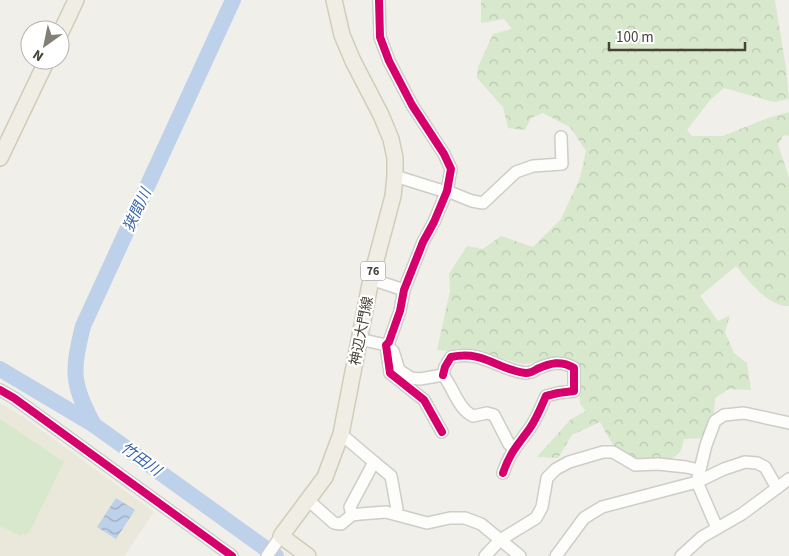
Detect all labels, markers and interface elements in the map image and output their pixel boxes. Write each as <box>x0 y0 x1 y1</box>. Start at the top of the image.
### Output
north arrow <box>20 20 70 70</box>
scale bar <box>609 20 745 52</box>
text: 100 m <box>616 27 654 48</box>
text: N <box>29 44 48 66</box>
water label: 狭間川 <box>118 184 157 235</box>
road number: 76 <box>360 262 386 280</box>
street label: 神辺大門線 <box>345 295 378 367</box>
water label: 竹田川 <box>116 438 167 482</box>

